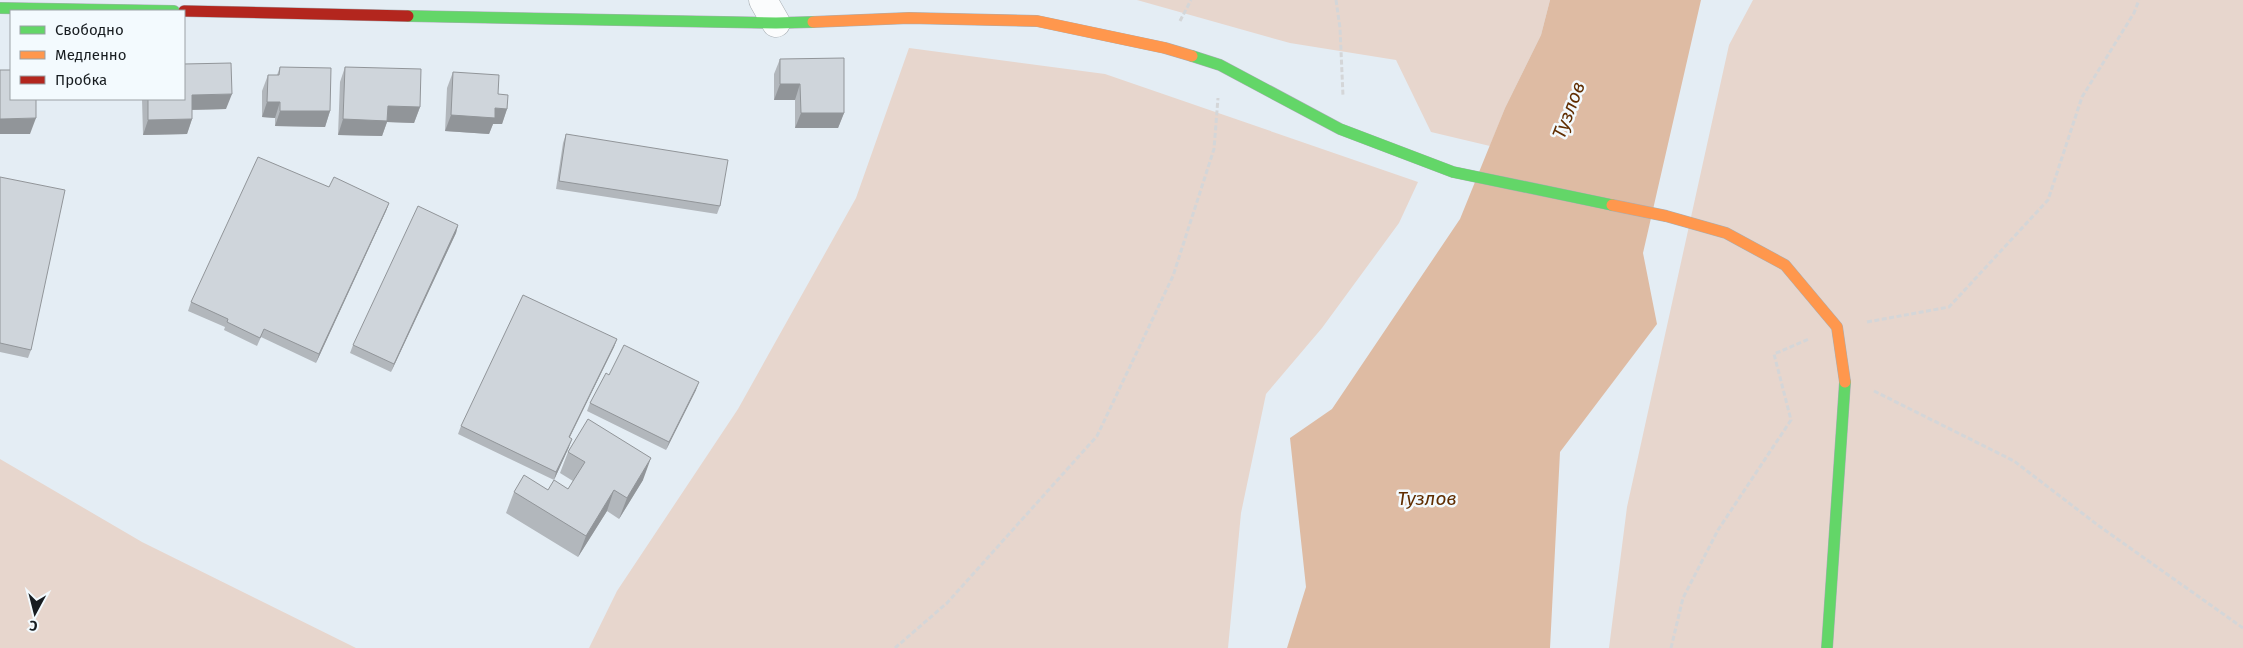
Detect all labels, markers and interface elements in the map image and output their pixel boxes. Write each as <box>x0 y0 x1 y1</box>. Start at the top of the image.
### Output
legend <box>10 10 185 100</box>
text: Свободно <box>55 21 124 39</box>
text: Медленно <box>55 46 127 64</box>
text: Пробка <box>55 71 107 89</box>
water label: Тузлов <box>1547 78 1590 142</box>
water label: Тузлов <box>1397 487 1457 510</box>
north arrow <box>10 588 60 638</box>
text: С <box>28 616 39 634</box>

